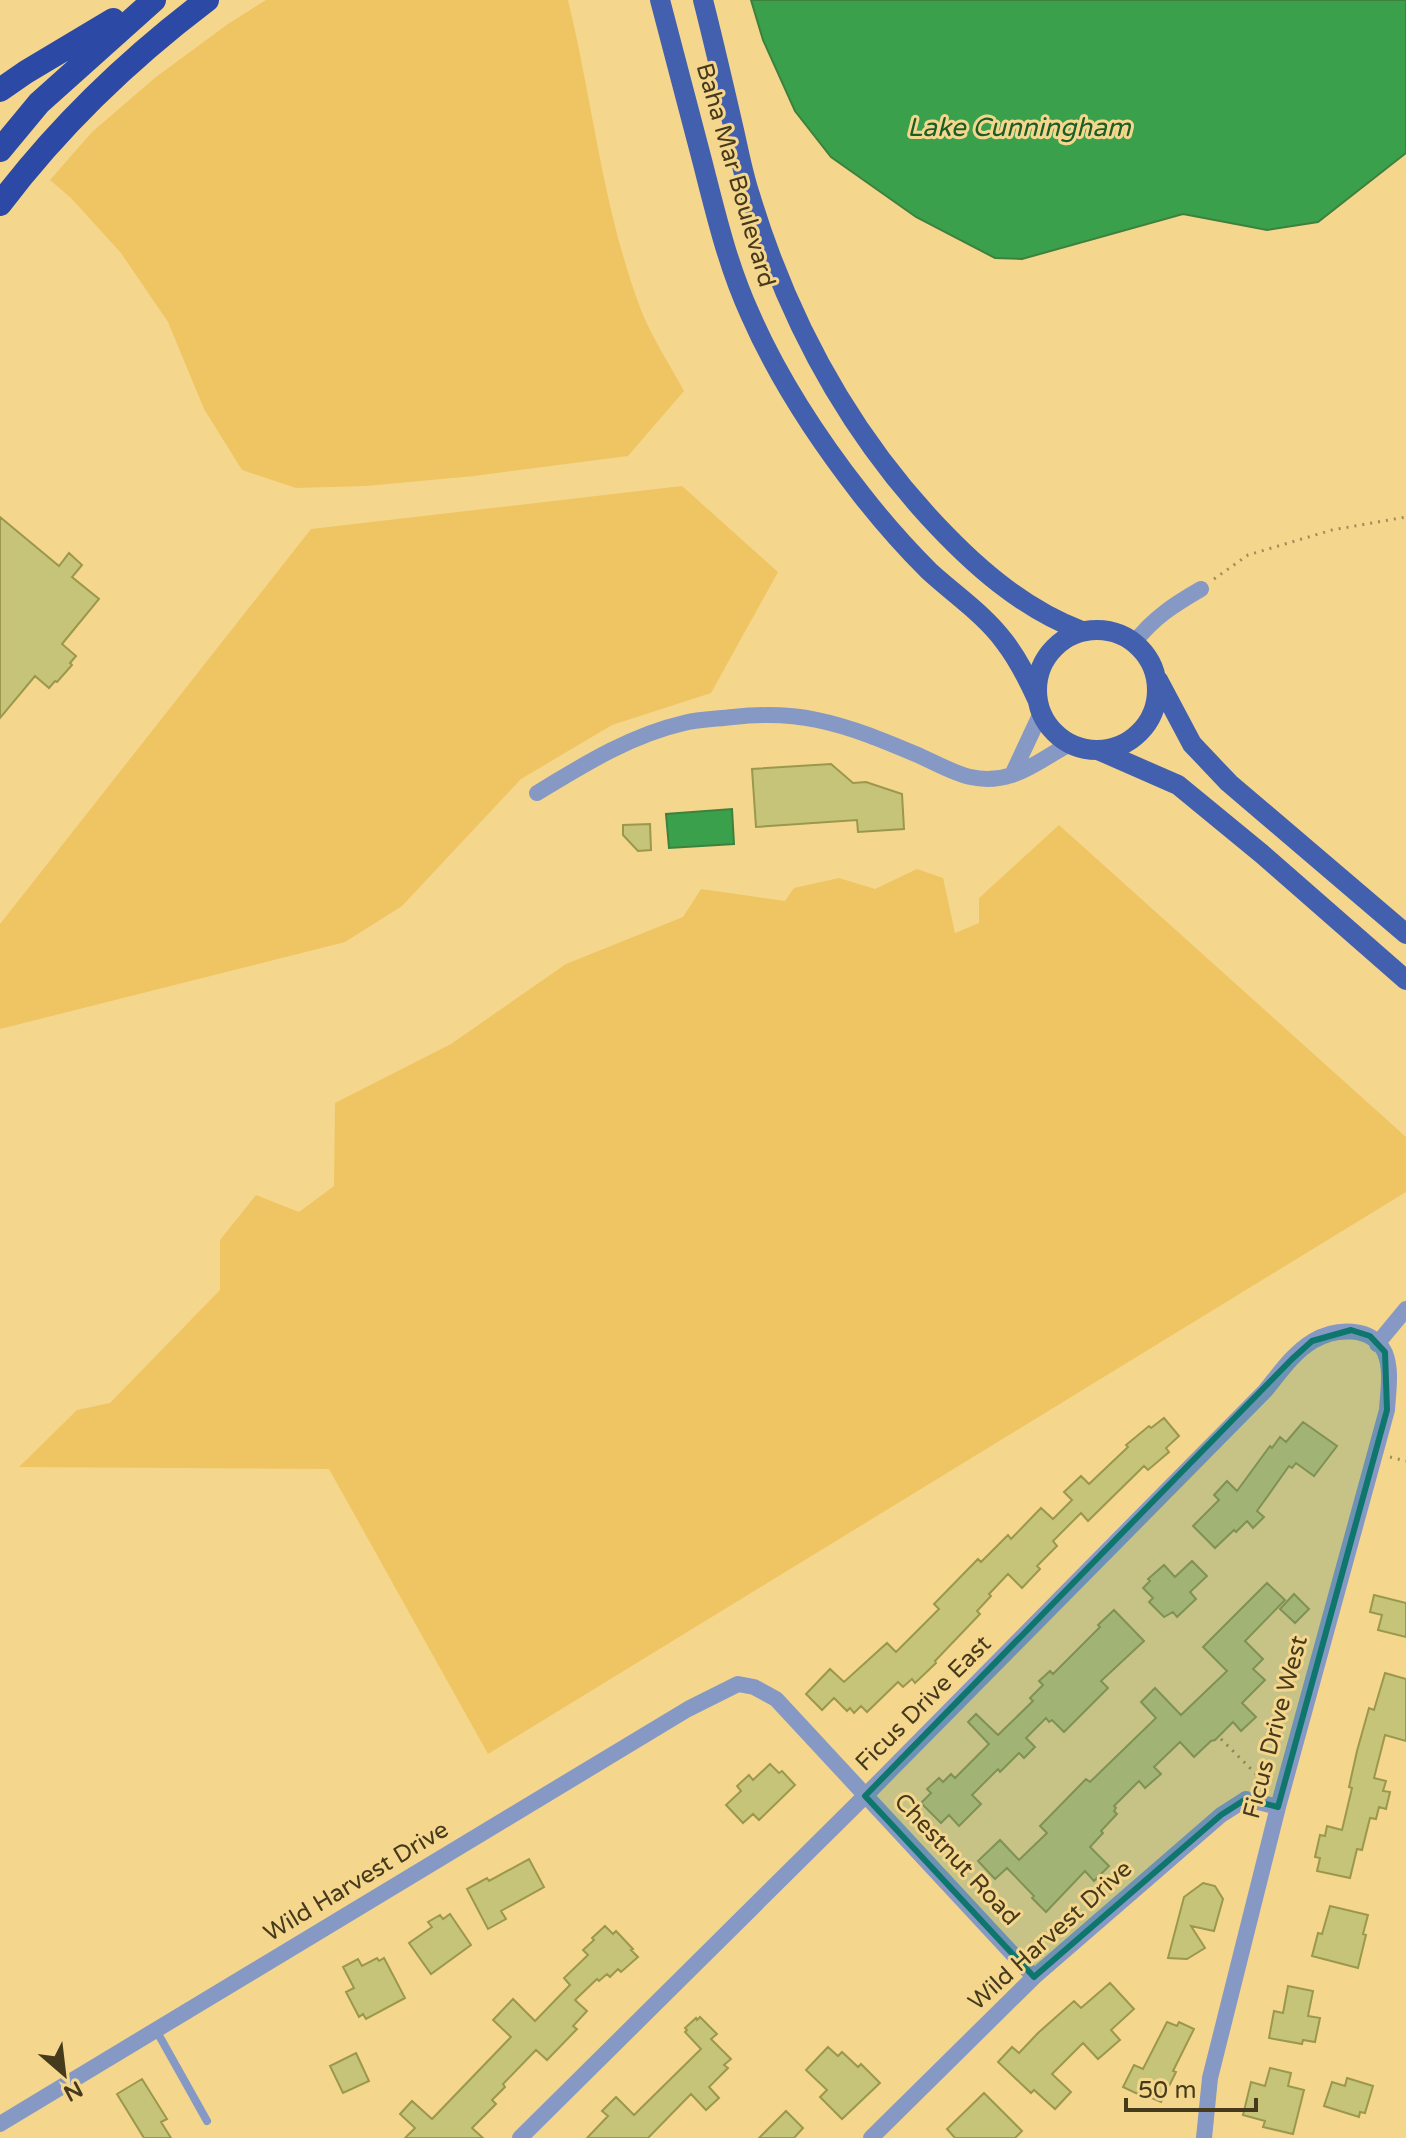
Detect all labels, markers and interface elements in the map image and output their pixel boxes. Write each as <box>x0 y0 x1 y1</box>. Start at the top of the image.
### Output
street label: Baha Mar Boulevard <box>690 60 781 291</box>
water label: Lake Cunningham <box>907 112 1132 143</box>
street label: Ficus Drive East <box>849 1629 997 1777</box>
street label: Ficus Drive West <box>1237 1632 1314 1822</box>
street label: Chestnut Road <box>888 1787 1025 1932</box>
street label: Wild Harvest Drive <box>259 1815 454 1948</box>
street label: Wild Harvest Drive <box>963 1854 1138 2016</box>
north arrow <box>24 2034 104 2114</box>
scale bar <box>1126 2062 1256 2112</box>
text: N <box>59 2075 87 2106</box>
text: 50 m <box>1138 2076 1196 2105</box>

